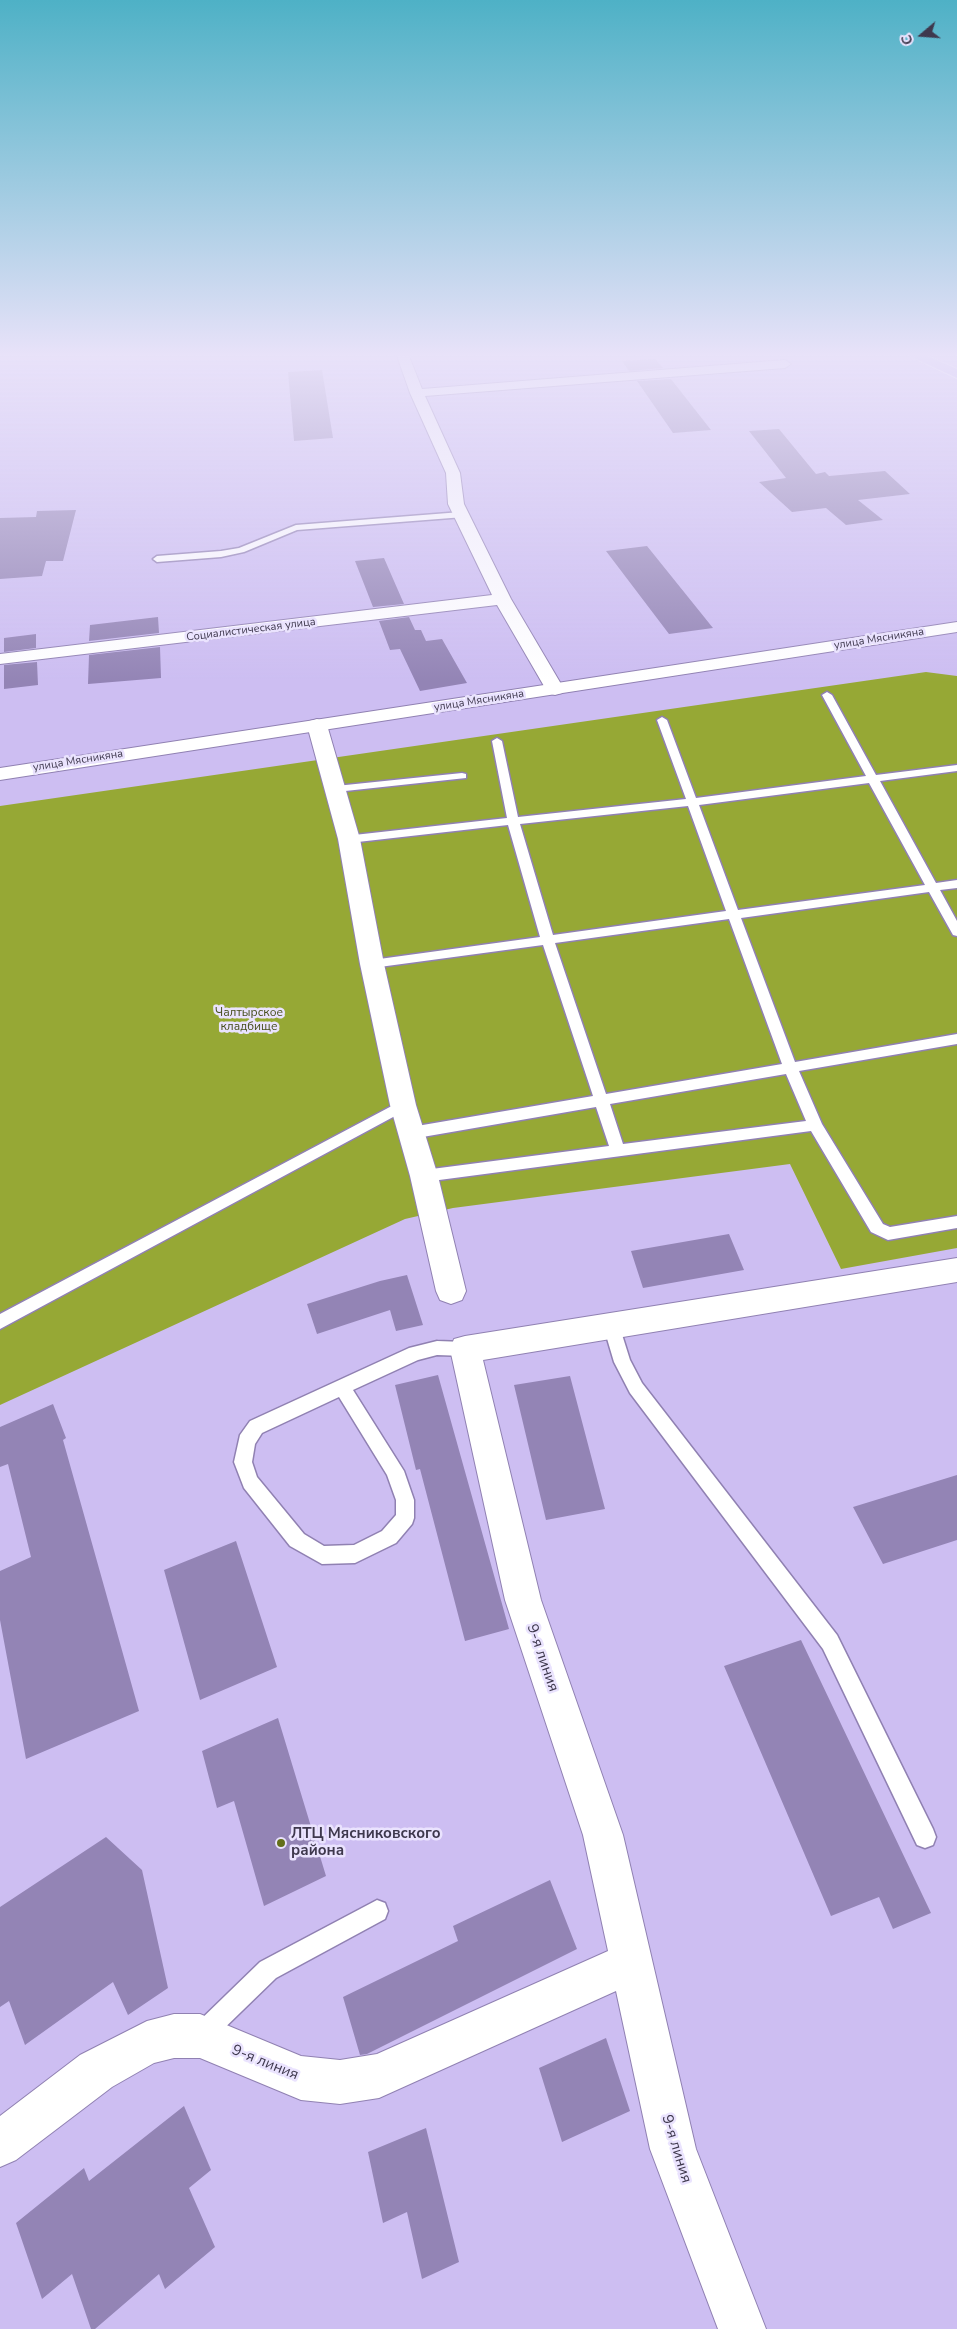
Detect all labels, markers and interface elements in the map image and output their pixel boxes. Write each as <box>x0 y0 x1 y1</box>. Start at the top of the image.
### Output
north arrow <box>897 10 947 60</box>
text: С <box>897 32 918 47</box>
street label: Социалистическая улица <box>186 616 316 644</box>
street label: улица Мясникяна <box>833 625 925 653</box>
street label: улица Мясникяна <box>433 687 525 715</box>
street label: улица Мясникяна <box>32 747 124 775</box>
park label: Чалтырское кладбище <box>215 1006 283 1034</box>
street label: 9-я линия <box>522 1622 562 1694</box>
place label: ЛТЦ Мясниковского района <box>291 1825 441 1860</box>
marker: ЛТЦ Мясниковского района <box>275 1837 287 1849</box>
street label: 9-я линия <box>229 2041 301 2085</box>
street label: 9-я линия <box>657 2113 695 2185</box>

